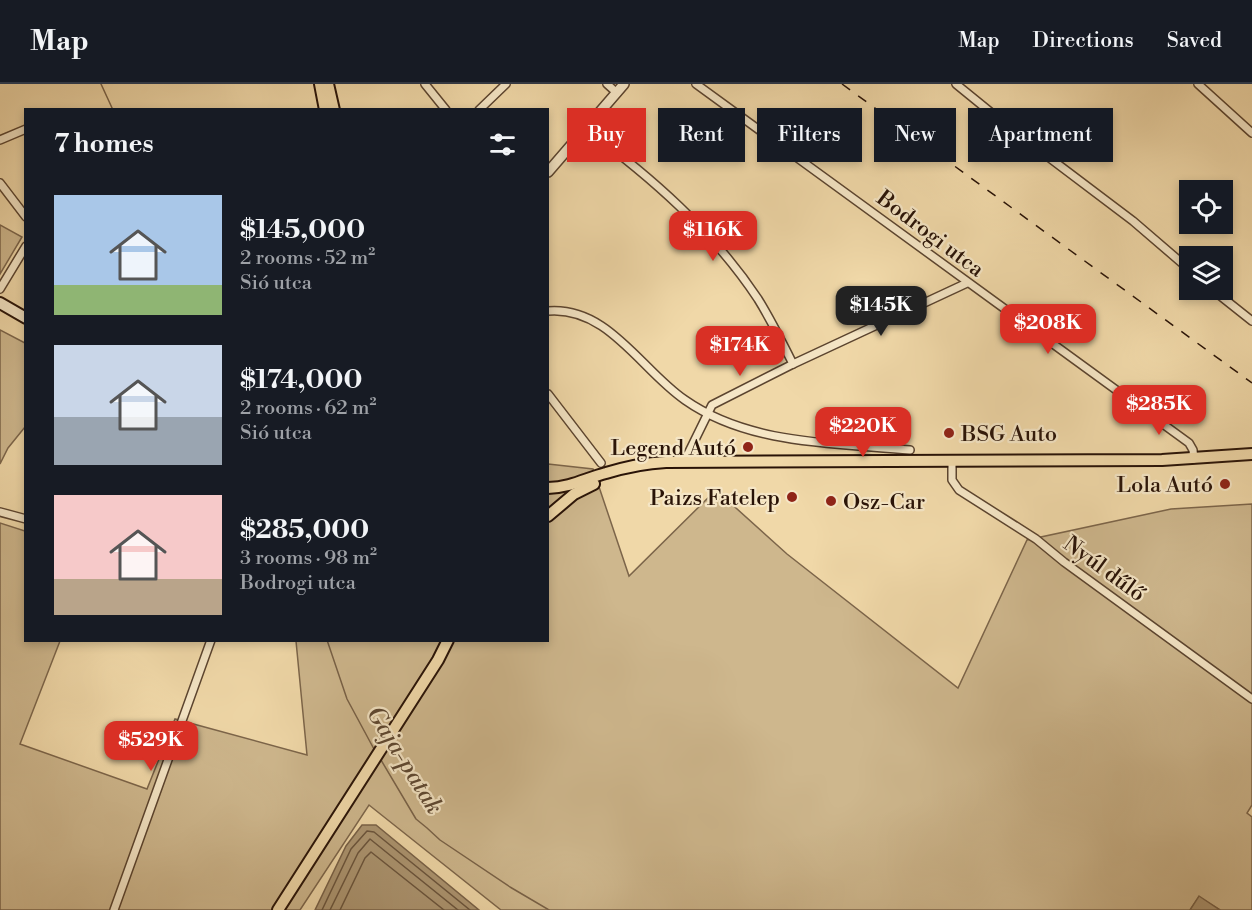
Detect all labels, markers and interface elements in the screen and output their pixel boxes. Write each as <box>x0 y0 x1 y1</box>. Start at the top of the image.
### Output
text: Map <box>30 24 89 59</box>
text: Map <box>958 28 1000 54</box>
text: Directions <box>1033 28 1134 54</box>
text: Saved <box>1167 28 1222 54</box>
chip: Buy <box>567 108 646 162</box>
chip: Rent <box>658 108 745 162</box>
chip: Filters <box>757 108 862 162</box>
chip: New <box>874 108 956 162</box>
chip: Apartment <box>968 108 1113 162</box>
text: 7 homes <box>54 128 154 160</box>
icon: filters <box>486 128 519 161</box>
map controls <box>1179 180 1233 300</box>
button: locate <box>1179 180 1233 234</box>
street label: Bodrogi utca <box>870 184 990 284</box>
pin: $116K <box>671 211 755 262</box>
text: $145,000 <box>240 214 365 246</box>
text: $116K <box>683 218 743 243</box>
icon: home <box>102 219 174 291</box>
text: 2 rooms · 52 m² <box>240 246 375 271</box>
button: layers <box>1179 246 1233 300</box>
text: Sió utca <box>240 271 312 296</box>
pin: $145K <box>839 286 923 337</box>
text: $145K <box>850 293 912 318</box>
pin: $208K <box>1006 304 1090 355</box>
text: $208K <box>1014 311 1082 336</box>
pin: $174K <box>698 326 782 377</box>
text: $174K <box>710 333 770 358</box>
text: $174,000 <box>240 364 362 396</box>
icon: home <box>102 369 174 441</box>
pin: $285K <box>1117 385 1201 436</box>
text: $285K <box>1126 392 1192 417</box>
text: 2 rooms · 62 m² <box>240 396 376 421</box>
pin: $220K <box>821 407 905 458</box>
text: $220K <box>829 414 897 439</box>
text: Sió utca <box>240 421 312 446</box>
place label: BSG Auto <box>960 421 1057 448</box>
marker: BSG Auto <box>942 426 956 440</box>
place label: Legend Autó <box>611 435 736 462</box>
marker: Legend Autó <box>741 440 755 454</box>
place label: Lola Autó <box>1117 472 1213 499</box>
marker: Lola Autó <box>1218 477 1232 491</box>
place label: Paizs Fatelep <box>650 485 780 512</box>
place label: Osz-Car <box>843 489 925 516</box>
marker: Paizs Fatelep <box>785 490 799 504</box>
marker: Osz-Car <box>824 494 838 508</box>
text: $285,000 <box>240 514 369 546</box>
icon: home <box>102 519 174 591</box>
street label: Nyúl dűlő <box>1058 531 1150 608</box>
text: 3 rooms · 98 m² <box>240 546 377 571</box>
text: Bodrogi utca <box>240 571 356 596</box>
water label: Gaja-patak <box>359 701 449 820</box>
pin: $529K <box>109 721 193 772</box>
text: $529K <box>118 728 184 753</box>

